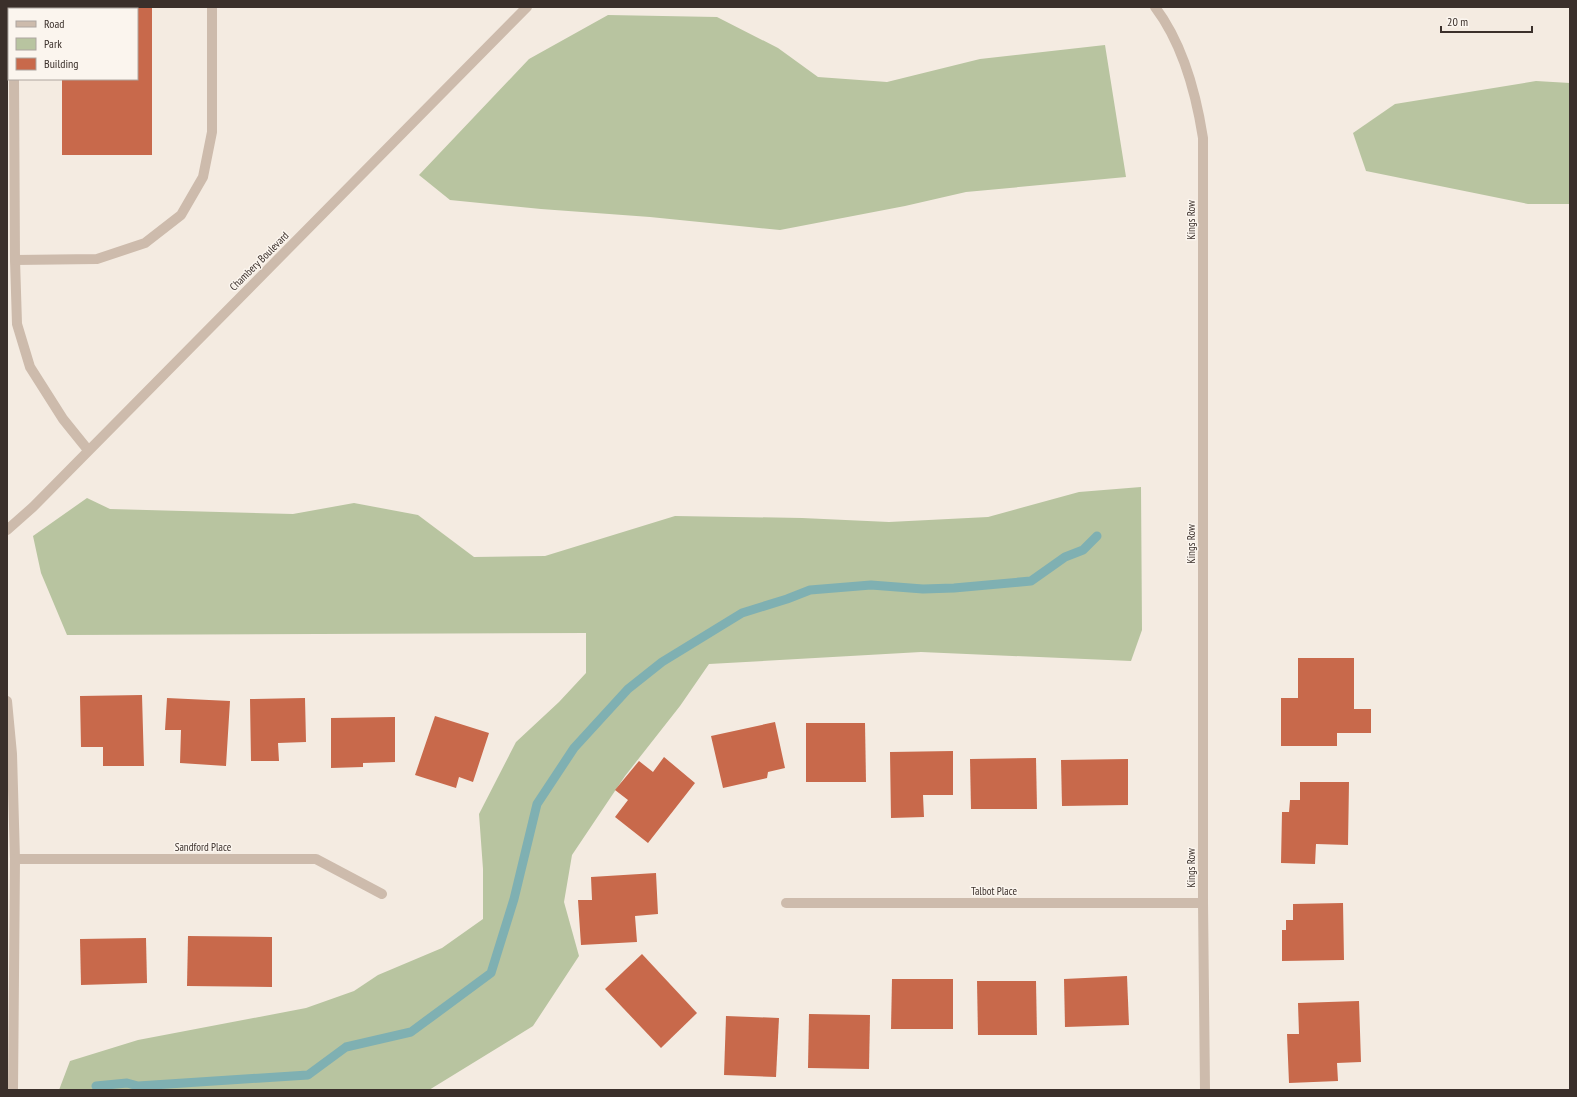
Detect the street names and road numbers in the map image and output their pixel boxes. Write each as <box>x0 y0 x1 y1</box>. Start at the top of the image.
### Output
street label: Kings Row <box>1184 200 1198 240</box>
street label: Chambery Boulevard <box>226 228 292 294</box>
street label: Kings Row <box>1184 524 1198 564</box>
street label: Sandford Place <box>175 840 232 854</box>
street label: Kings Row <box>1184 848 1198 888</box>
street label: Talbot Place <box>971 884 1017 898</box>

